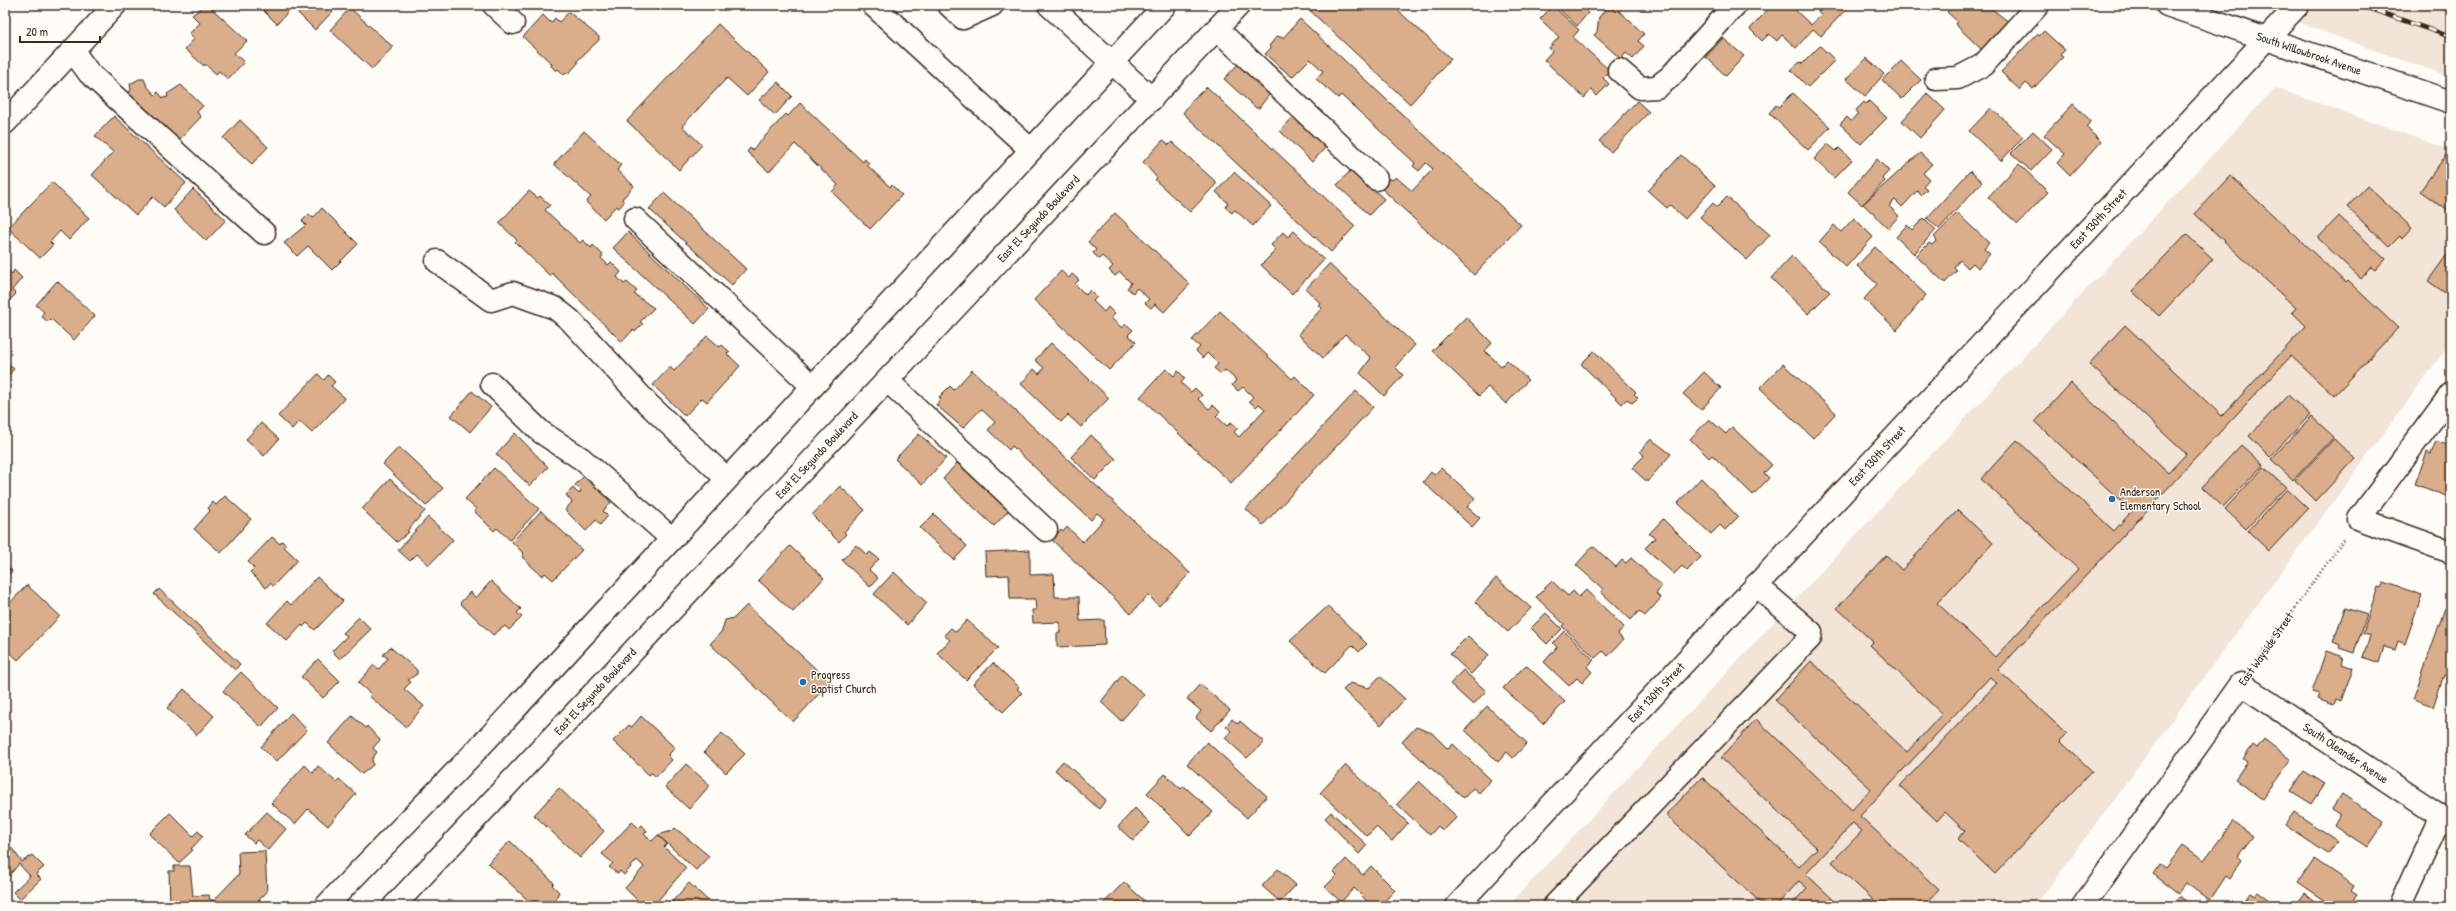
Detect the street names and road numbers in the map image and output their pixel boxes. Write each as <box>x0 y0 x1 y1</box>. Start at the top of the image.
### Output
street label: South Willowbrook Avenue <box>2254 27 2364 79</box>
street label: East El Segundo Boulevard <box>993 171 1083 266</box>
street label: East 130th Street <box>2066 184 2131 252</box>
street label: East El Segundo Boulevard <box>771 407 862 502</box>
street label: East 130th Street <box>1845 421 1910 489</box>
street label: East Wayside Street <box>2234 608 2298 689</box>
street label: East El Segundo Boulevard <box>550 644 640 738</box>
street label: East 130th Street <box>1624 658 1689 726</box>
street label: South Oleander Avenue <box>2300 718 2392 787</box>

